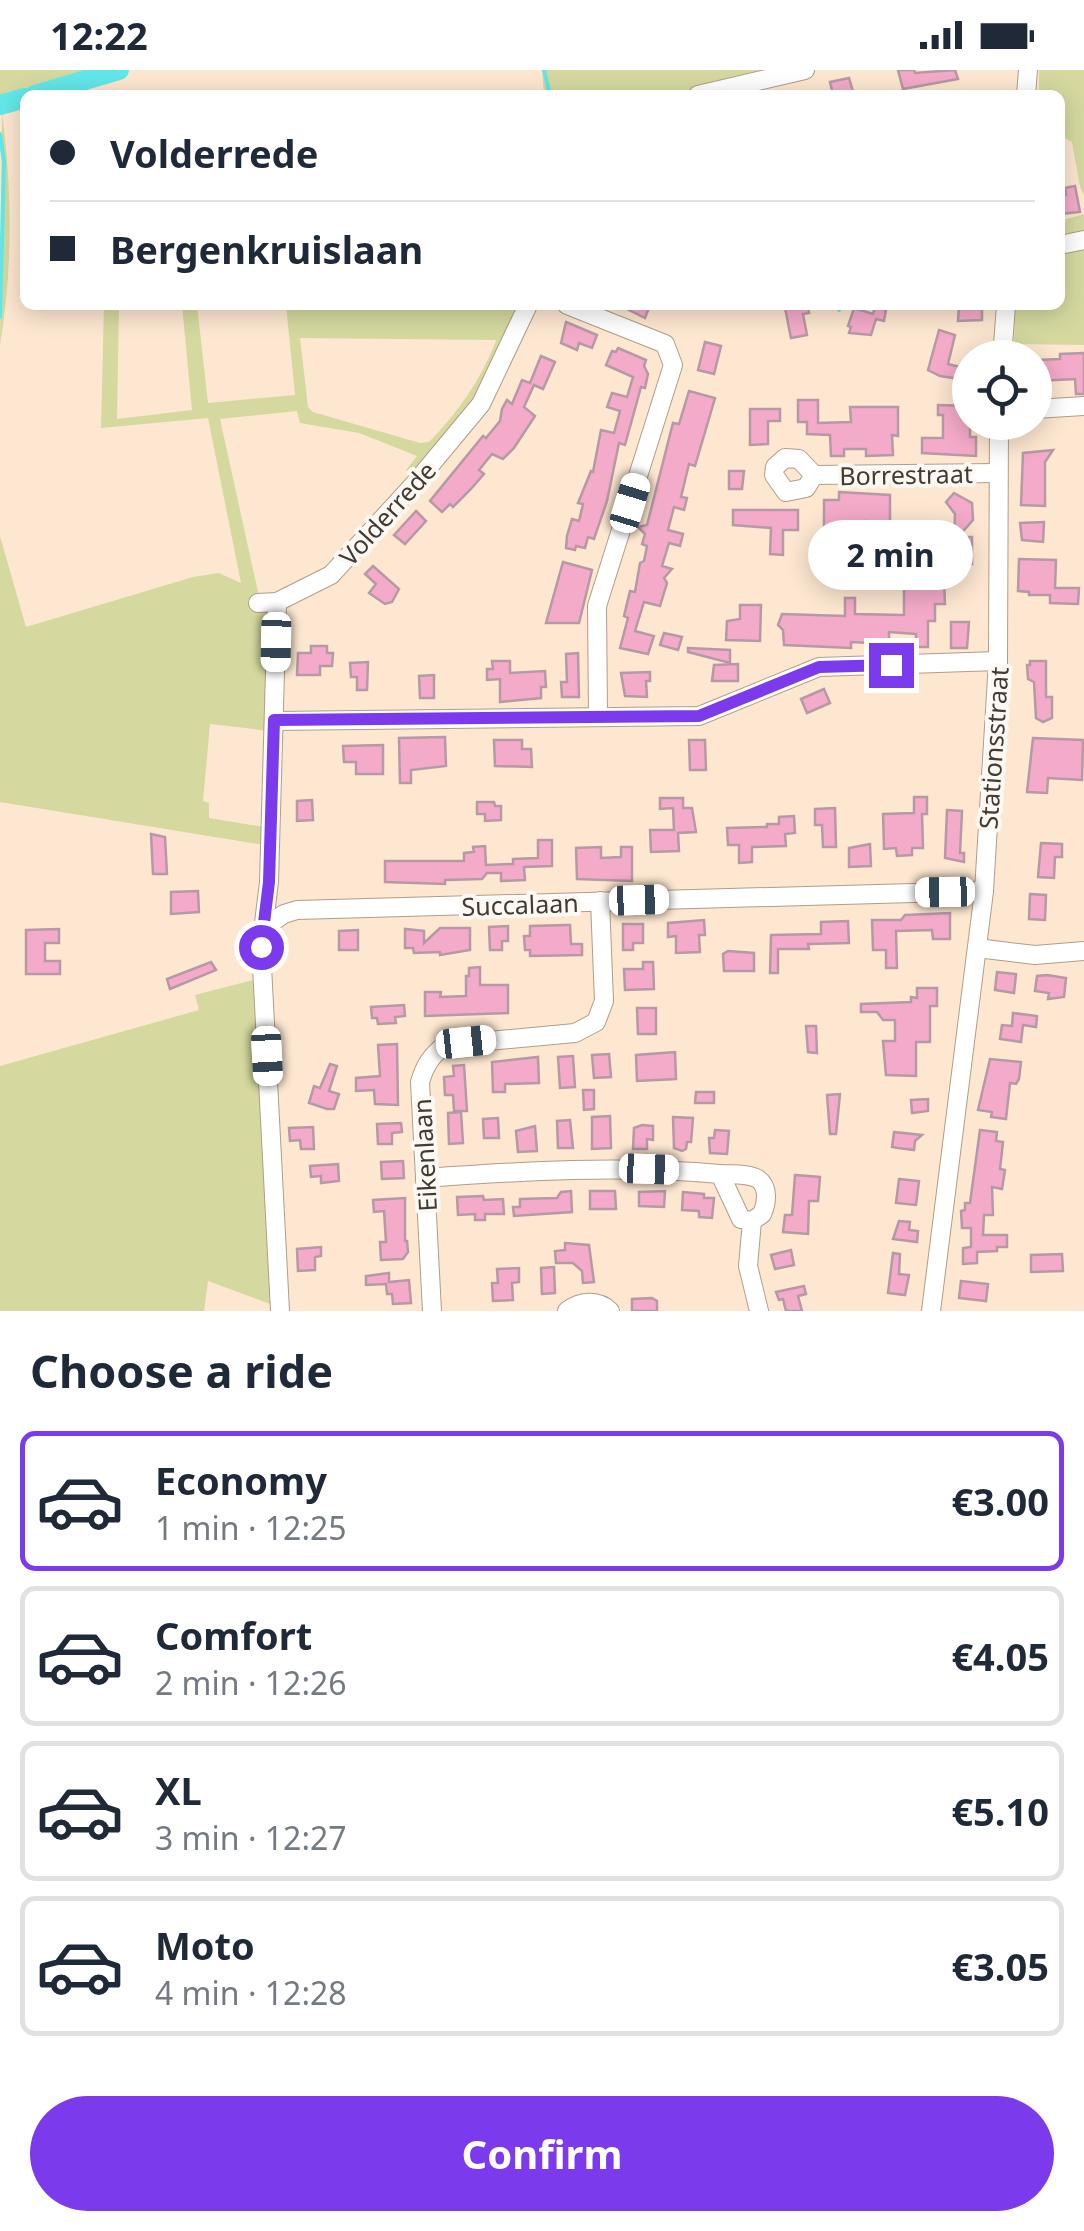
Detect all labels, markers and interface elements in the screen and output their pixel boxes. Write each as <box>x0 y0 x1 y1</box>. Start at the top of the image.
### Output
text: 12:22 <box>50 9 148 61</box>
text: Volderrede <box>110 127 318 179</box>
text: Bergenkruislaan <box>110 223 423 275</box>
map controls <box>952 340 1052 440</box>
button: locate <box>952 340 1052 440</box>
street label: Volderrede <box>331 454 443 572</box>
street label: Borrestraat <box>839 456 973 492</box>
car <box>607 470 653 536</box>
callout: 2 min <box>808 520 974 590</box>
text: 2 min <box>846 533 935 576</box>
car <box>260 612 292 672</box>
route end <box>869 643 914 688</box>
street label: Stationsstraat <box>970 666 1016 830</box>
car <box>915 876 975 908</box>
car <box>608 884 670 916</box>
street label: Succalaan <box>461 885 579 923</box>
route start <box>239 925 284 970</box>
car <box>435 1024 497 1060</box>
car <box>250 1025 284 1087</box>
street label: Eikenlaan <box>404 1098 444 1212</box>
car <box>618 1153 680 1185</box>
text: Choose a ride <box>30 1340 333 1401</box>
text: Economy <box>155 1454 327 1506</box>
icon: car <box>35 1456 125 1546</box>
text: €3.00 <box>951 1475 1049 1527</box>
text: 1 min · 12:25 <box>155 1506 347 1549</box>
text: Comfort <box>155 1609 312 1661</box>
icon: car <box>35 1611 125 1701</box>
text: €4.05 <box>951 1630 1049 1682</box>
text: 2 min · 12:26 <box>155 1661 347 1704</box>
text: XL <box>155 1764 202 1816</box>
icon: car <box>35 1766 125 1856</box>
text: €5.10 <box>951 1785 1049 1837</box>
text: 3 min · 12:27 <box>155 1816 347 1859</box>
text: Moto <box>155 1919 255 1971</box>
icon: car <box>35 1921 125 2011</box>
text: €3.05 <box>951 1940 1049 1992</box>
text: 4 min · 12:28 <box>155 1971 347 2014</box>
button: Confirm <box>30 2096 1054 2211</box>

